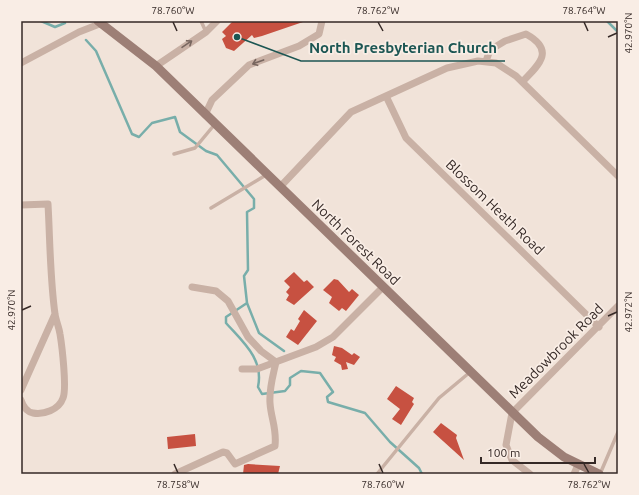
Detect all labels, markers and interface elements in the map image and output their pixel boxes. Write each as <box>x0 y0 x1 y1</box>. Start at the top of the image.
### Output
text: 78.760°W <box>151 5 195 16</box>
text: 78.762°W <box>356 5 400 16</box>
text: 78.764°W <box>562 5 606 16</box>
text: 42.970°N <box>623 12 634 54</box>
callout: North Presbyterian Church <box>301 34 505 61</box>
text: North Presbyterian Church <box>309 39 497 56</box>
one-way arrow <box>181 40 193 48</box>
one-way arrow <box>252 58 264 66</box>
street label: Blossom Heath Road <box>443 156 547 258</box>
street label: North Forest Road <box>309 196 403 288</box>
text: 42.970°N <box>6 289 17 331</box>
text: 42.972°N <box>623 291 634 333</box>
street label: Meadowbrook Road <box>506 301 606 401</box>
scale bar <box>481 439 595 465</box>
text: 100 m <box>487 446 520 459</box>
text: 78.758°W <box>156 479 200 490</box>
text: 78.760°W <box>361 479 405 490</box>
text: 78.762°W <box>567 479 611 490</box>

